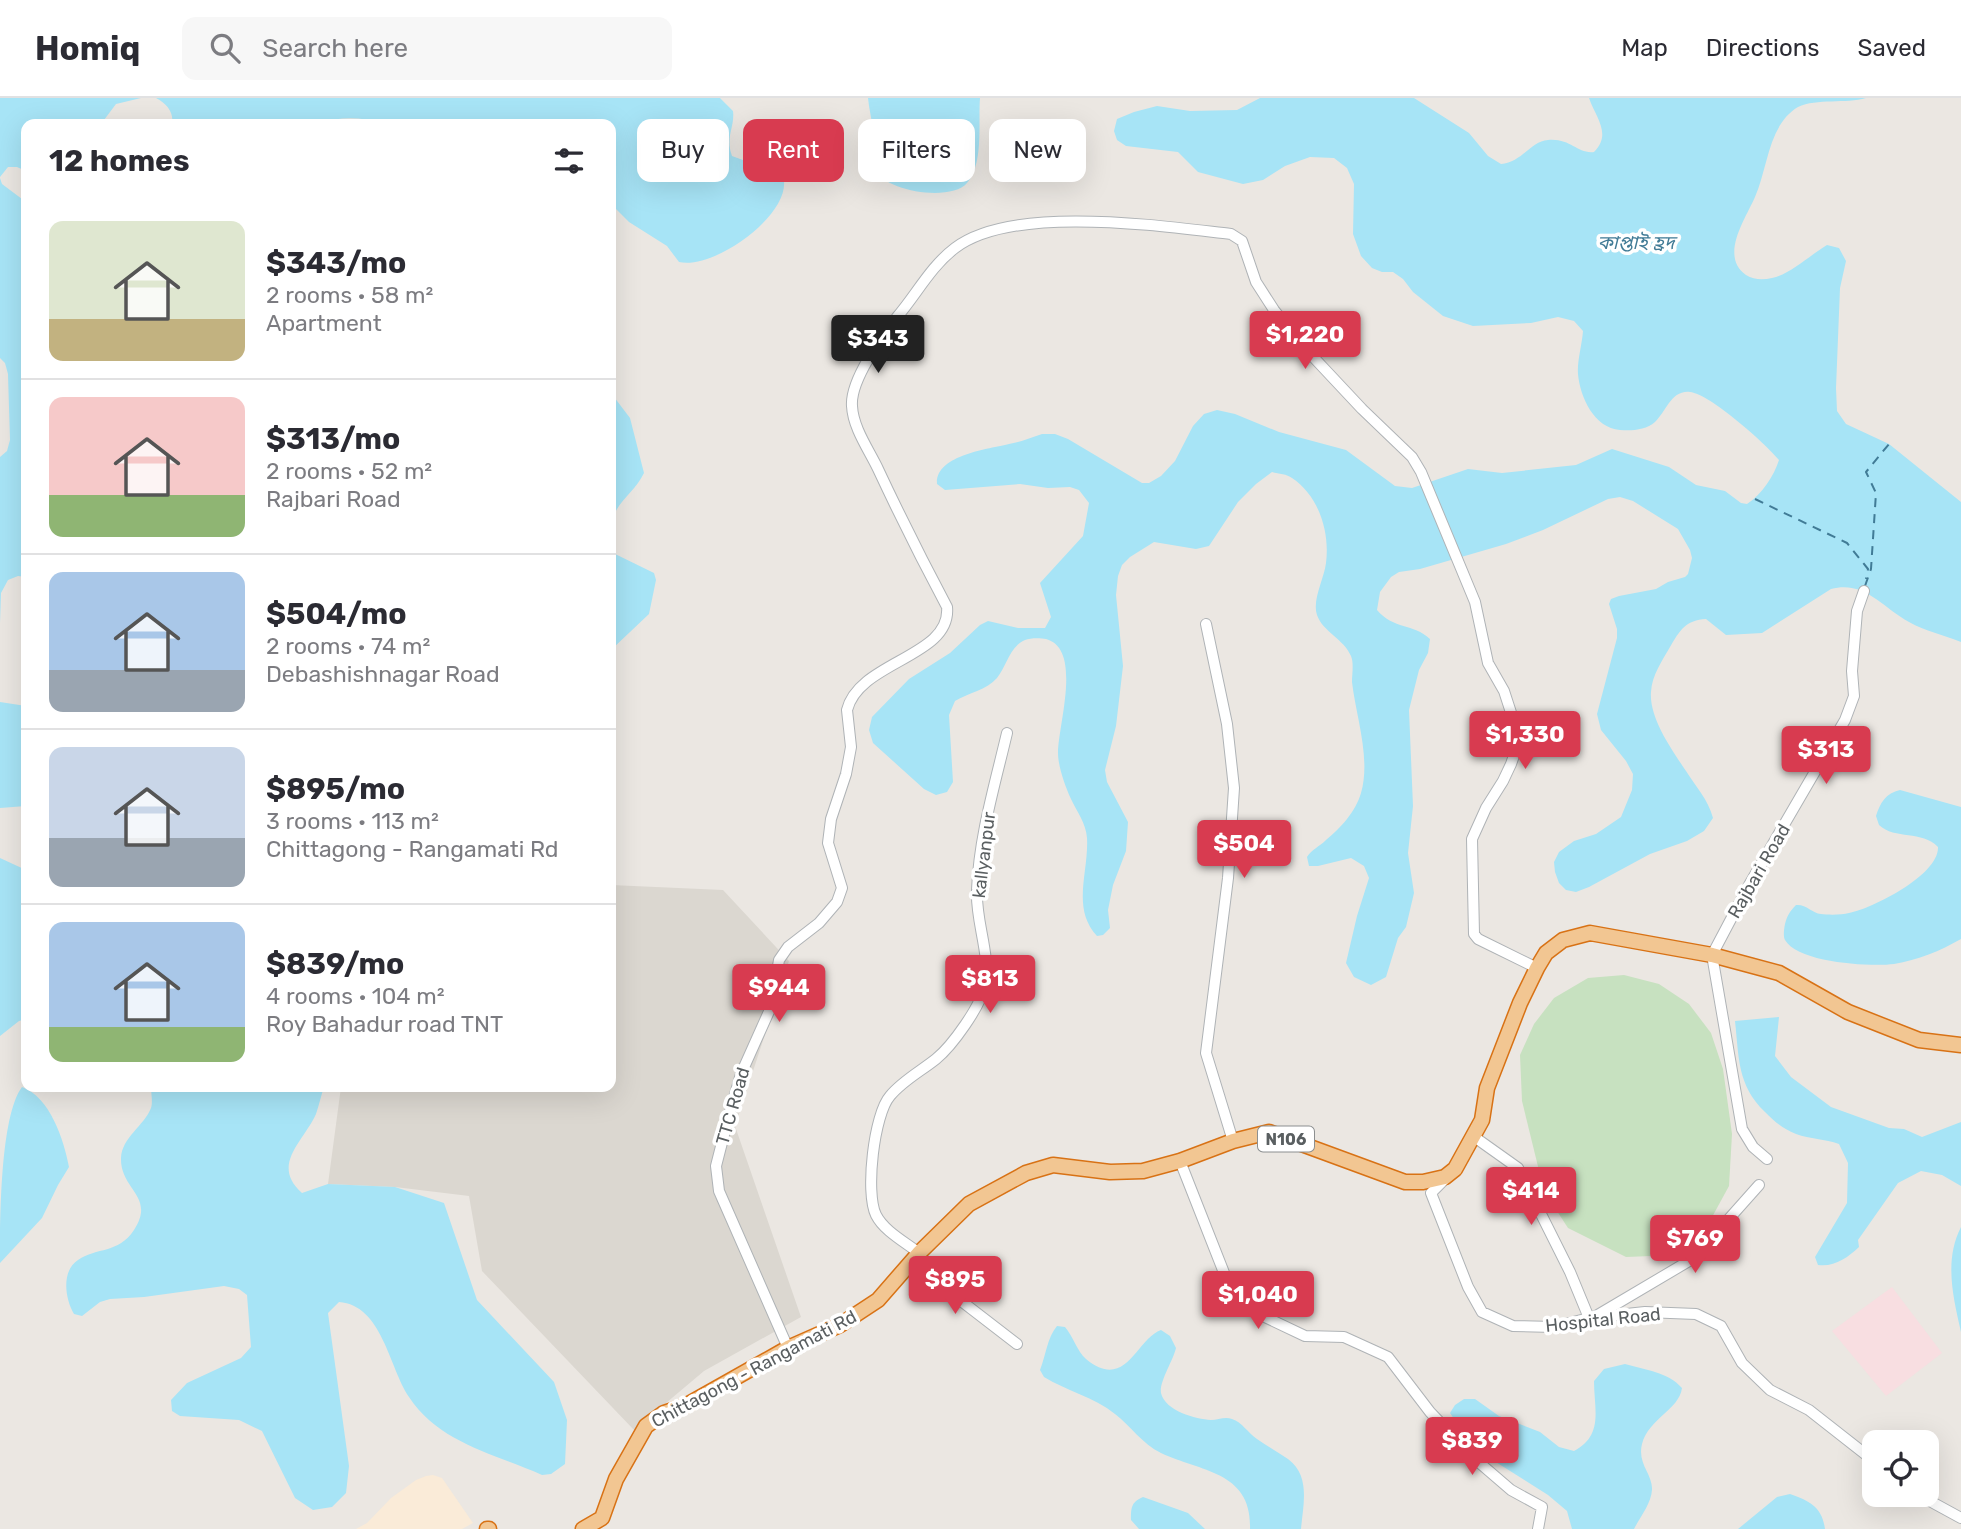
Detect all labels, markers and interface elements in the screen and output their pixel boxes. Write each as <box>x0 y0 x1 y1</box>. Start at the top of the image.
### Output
search box <box>182 17 672 80</box>
text: Homiq <box>35 29 140 68</box>
icon: search <box>206 29 244 67</box>
text: Search here <box>262 33 408 64</box>
text: Map <box>1621 34 1668 62</box>
text: Directions <box>1706 34 1819 62</box>
text: Saved <box>1857 34 1926 62</box>
chip: Buy <box>637 119 729 182</box>
chip: Rent <box>743 119 844 182</box>
chip: Filters <box>858 119 975 182</box>
chip: New <box>989 119 1086 182</box>
icon: filters <box>550 142 588 180</box>
text: 12 homes <box>49 143 190 179</box>
water label: কাপ্তাই হ্রদ <box>1597 231 1678 254</box>
text: $343/mo <box>266 245 406 281</box>
icon: home <box>105 249 189 333</box>
text: 2 rooms · 58 m² <box>266 281 433 309</box>
text: Apartment <box>266 309 382 337</box>
pin: $1,220 <box>1248 312 1362 371</box>
pin: $343 <box>837 316 919 375</box>
text: $1,220 <box>1266 320 1344 348</box>
text: $343 <box>847 324 909 352</box>
text: $313/mo <box>266 421 400 457</box>
icon: home <box>105 425 189 509</box>
text: 2 rooms · 52 m² <box>266 457 432 485</box>
text: Rajbari Road <box>266 485 401 513</box>
text: $504/mo <box>266 596 407 632</box>
icon: home <box>105 600 189 684</box>
text: 2 rooms · 74 m² <box>266 632 430 660</box>
text: Debashishnagar Road <box>266 660 500 688</box>
pin: $1,330 <box>1468 712 1582 771</box>
text: $1,330 <box>1485 720 1565 748</box>
pin: $313 <box>1785 726 1867 786</box>
text: $313 <box>1798 735 1854 763</box>
text: $895/mo <box>266 771 405 807</box>
icon: home <box>105 775 189 859</box>
text: 3 rooms · 113 m² <box>266 807 439 835</box>
street label: kallyanpur <box>968 811 1000 899</box>
pin: $504 <box>1203 820 1285 880</box>
street label: Rajbari Road <box>1723 820 1795 922</box>
text: $504 <box>1213 829 1275 857</box>
text: Chittagong - Rangamati Rd <box>266 835 559 863</box>
text: $839/mo <box>266 946 404 982</box>
icon: home <box>105 950 189 1034</box>
pin: $813 <box>949 956 1031 1015</box>
pin: $944 <box>738 964 820 1024</box>
text: $813 <box>961 964 1019 992</box>
text: $944 <box>748 973 810 1001</box>
text: 4 rooms · 104 m² <box>266 982 445 1010</box>
text: Roy Bahadur road TNT <box>266 1010 503 1038</box>
street label: TTC Road <box>711 1065 755 1147</box>
road number: N106 <box>1258 1126 1314 1152</box>
pin: $414 <box>1490 1168 1572 1227</box>
text: $414 <box>1502 1176 1560 1204</box>
pin: $769 <box>1654 1216 1736 1275</box>
text: $769 <box>1666 1224 1724 1252</box>
pin: $895 <box>914 1256 996 1316</box>
text: $895 <box>925 1265 985 1293</box>
pin: $1,040 <box>1201 1272 1315 1331</box>
text: $1,040 <box>1218 1280 1298 1308</box>
street label: Hospital Road <box>1544 1303 1662 1337</box>
street label: Chittagong - Rangamati Rd <box>648 1306 860 1432</box>
pin: $839 <box>1431 1418 1513 1477</box>
text: $839 <box>1442 1426 1502 1454</box>
map controls <box>1862 1430 1939 1507</box>
button: locate <box>1862 1430 1939 1507</box>

